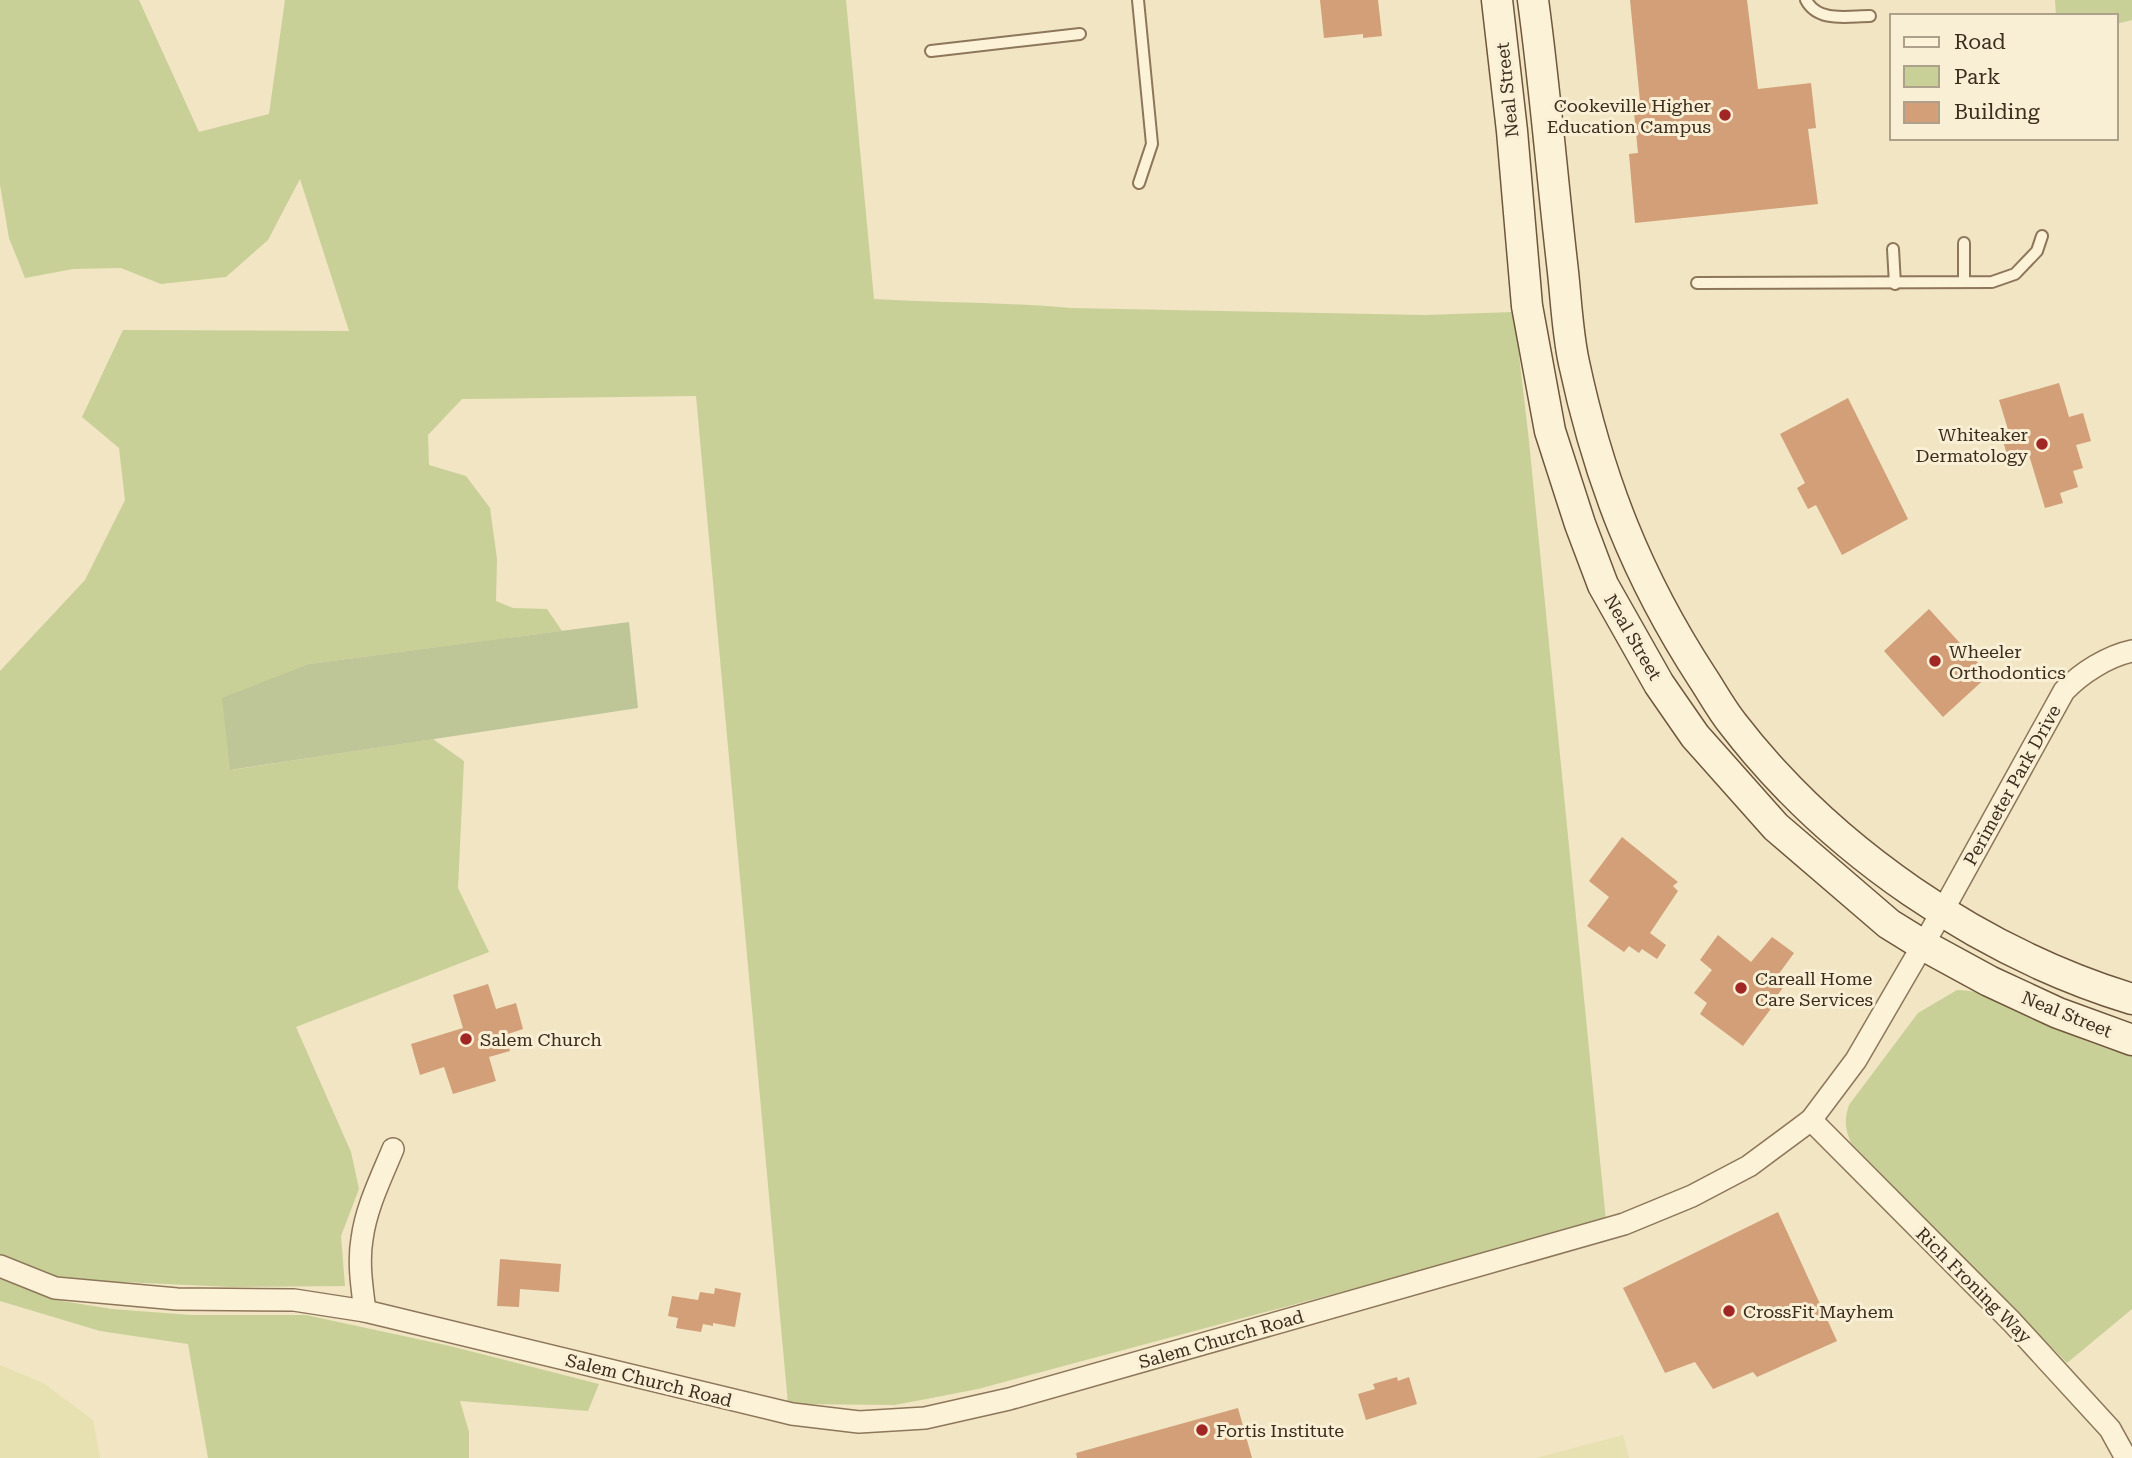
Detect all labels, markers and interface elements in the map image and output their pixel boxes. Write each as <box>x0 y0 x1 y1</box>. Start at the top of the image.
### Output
legend <box>1890 14 2118 140</box>
text: Road <box>1954 30 2006 54</box>
street label: Neal Street <box>1492 41 1522 139</box>
text: Park <box>1954 65 2000 89</box>
place label: Cookeville Higher Education Campus <box>1547 95 1711 137</box>
text: Building <box>1954 100 2040 124</box>
marker: Cookeville Higher Education Campus <box>1717 107 1733 123</box>
place label: Whiteaker Dermatology <box>1916 424 2028 466</box>
marker: Whiteaker Dermatology <box>2034 436 2050 452</box>
street label: Neal Street <box>1600 590 1666 684</box>
place label: Wheeler Orthodontics <box>1949 641 2066 683</box>
marker: Wheeler Orthodontics <box>1927 653 1943 669</box>
street label: Perimeter Park Drive <box>1959 701 2065 869</box>
place label: Careall Home Care Services <box>1755 968 1873 1010</box>
marker: Careall Home Care Services <box>1733 980 1749 996</box>
street label: Neal Street <box>2019 986 2115 1042</box>
place label: Salem Church <box>480 1029 602 1050</box>
marker: Salem Church <box>458 1031 474 1047</box>
street label: Rich Froning Way <box>1912 1223 2036 1347</box>
place label: CrossFit Mayhem <box>1743 1301 1894 1322</box>
marker: CrossFit Mayhem <box>1721 1303 1737 1319</box>
street label: Salem Church Road <box>1136 1305 1306 1373</box>
street label: Salem Church Road <box>564 1349 735 1411</box>
place label: Fortis Institute <box>1216 1420 1344 1441</box>
marker: Fortis Institute <box>1194 1422 1210 1438</box>

